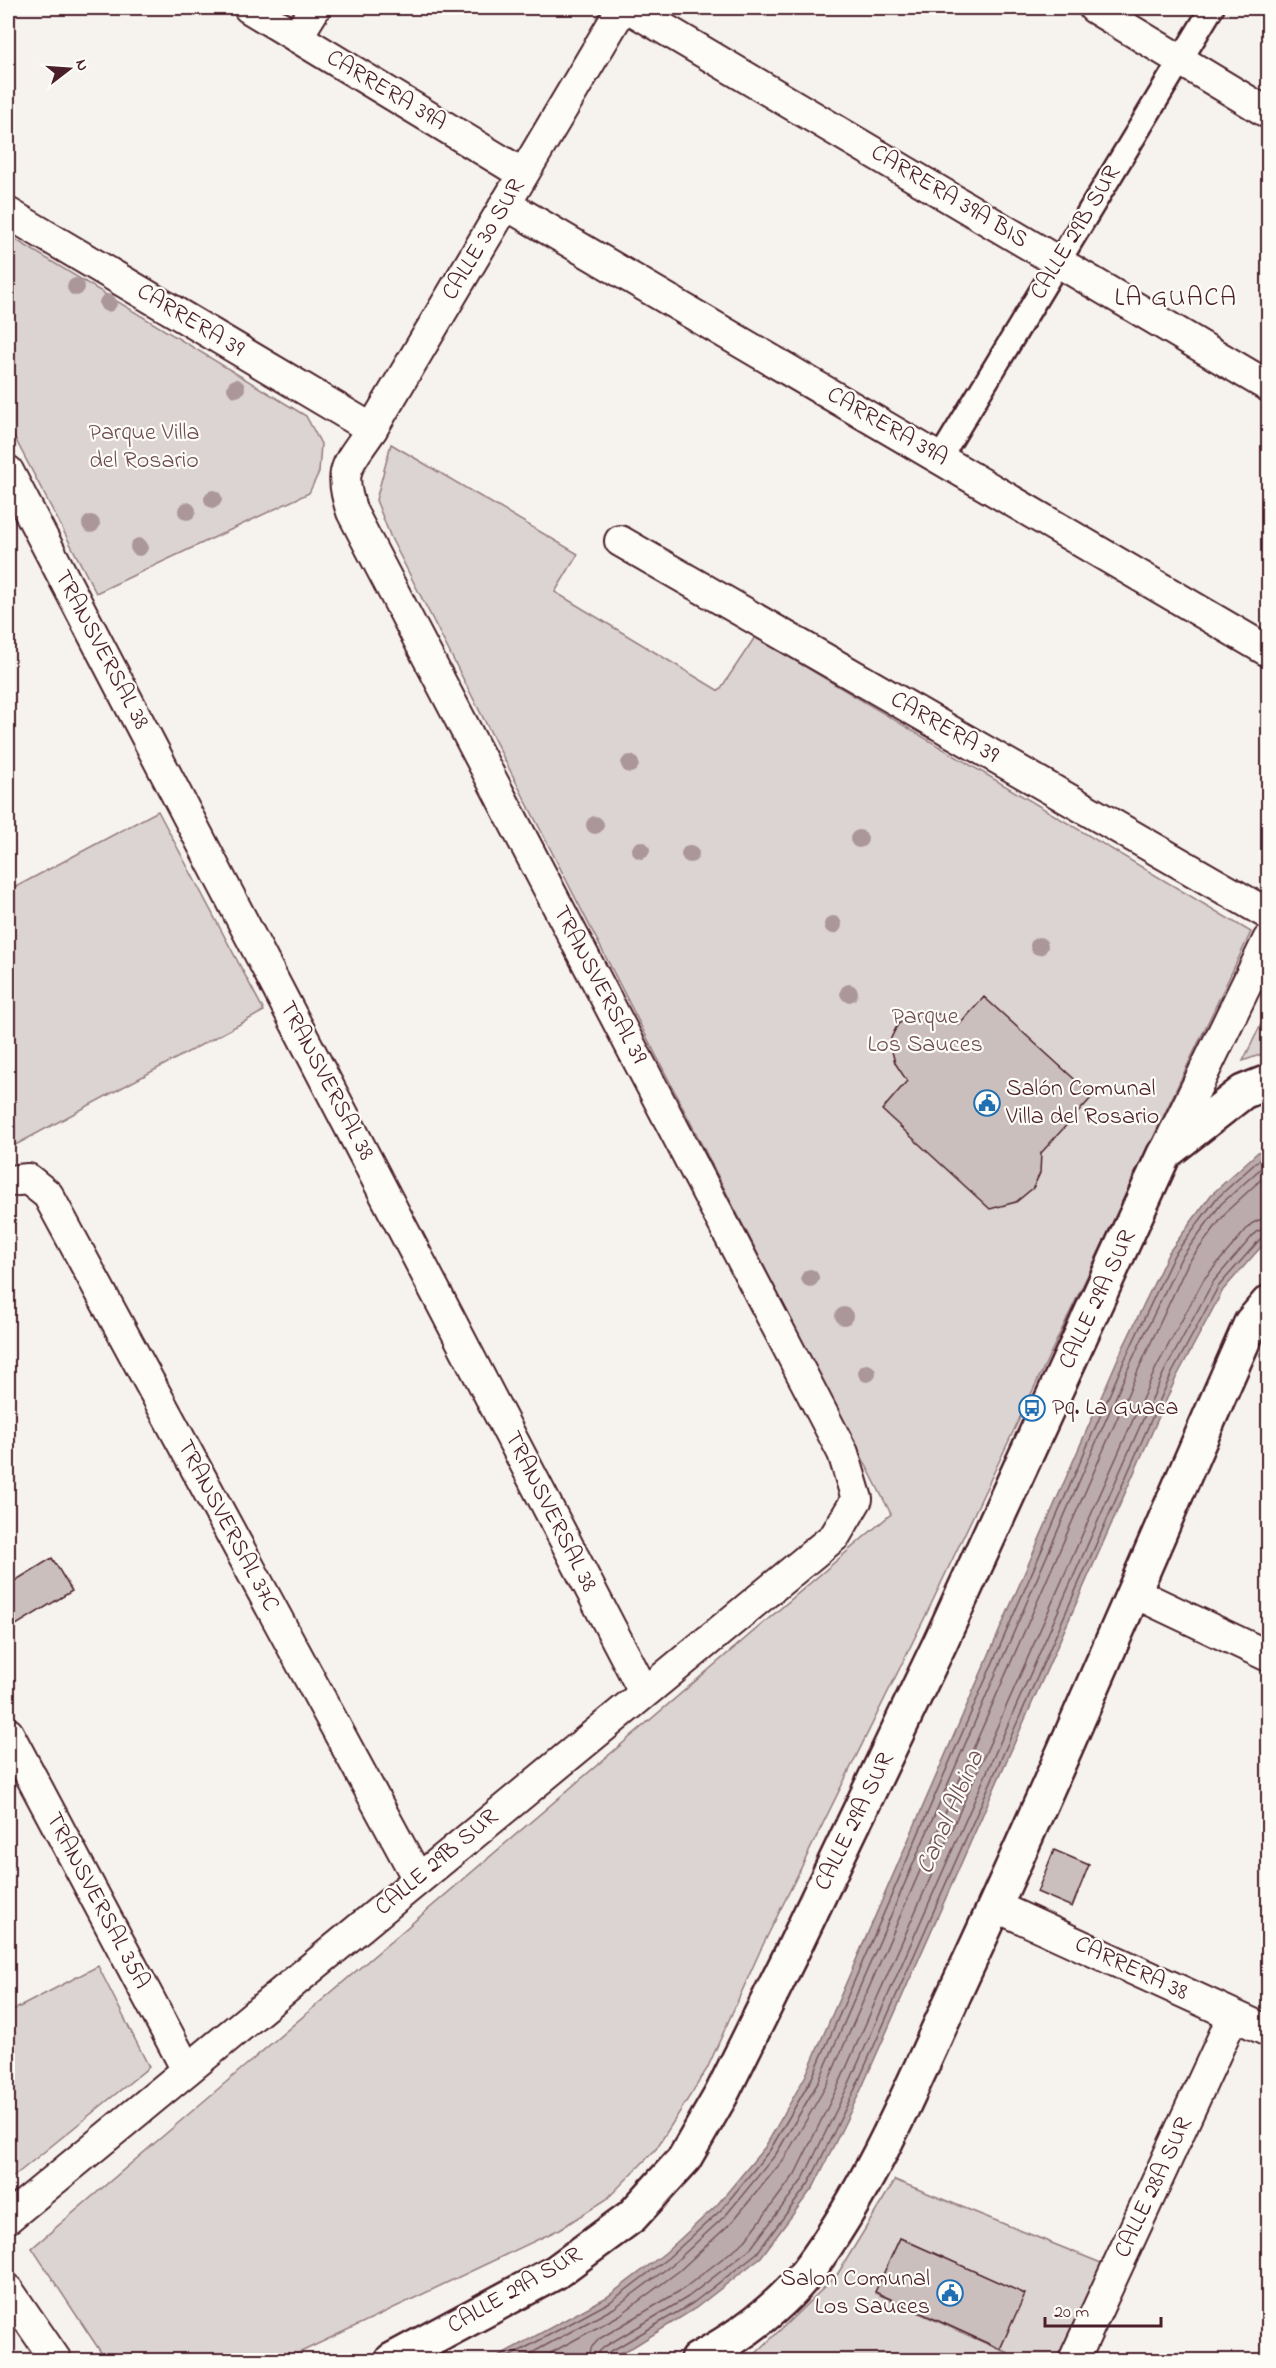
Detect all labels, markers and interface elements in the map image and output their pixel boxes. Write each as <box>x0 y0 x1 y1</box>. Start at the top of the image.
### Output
north arrow <box>39 39 99 99</box>
street label: CARRERA 39A <box>319 41 453 141</box>
text: N <box>68 57 95 74</box>
street label: CARRERA 39A BIS <box>864 136 1034 258</box>
street label: CALLE 29B SUR <box>1022 158 1130 307</box>
street label: CALLE 30 SUR <box>434 172 534 307</box>
street label: CARRERA 39 <box>129 275 251 367</box>
district label: LA GUACA <box>1114 280 1238 318</box>
street label: CARRERA 39A <box>820 378 954 476</box>
park label: Parque Villa del Rosario <box>88 416 200 479</box>
street label: TRANSVERSAL 38 <box>44 564 158 736</box>
street label: CARRERA 39 <box>883 683 1005 774</box>
street label: TRANSVERSAL 39 <box>543 900 656 1071</box>
street label: TRANSVERSAL 38 <box>269 995 383 1167</box>
park label: Parque Los Sauces <box>867 1000 983 1063</box>
place label: Salón Comunal Villa del Rosario <box>1005 1072 1159 1135</box>
public building icon: Salón Comunal Villa del Rosario <box>972 1088 1002 1118</box>
street label: CALLE 29A SUR <box>1050 1224 1146 1375</box>
place label: Pq. La Guaca <box>1052 1391 1178 1426</box>
bus stop icon: Pq. La Guaca <box>1017 1393 1047 1423</box>
street label: TRANSVERSAL 38 <box>494 1425 606 1599</box>
street label: TRANSVERSAL 37C <box>167 1434 287 1618</box>
water label: Canal Albina <box>907 1744 996 1881</box>
street label: CALLE 29A SUR <box>806 1746 904 1897</box>
street label: CALLE 29B SUR <box>368 1800 507 1925</box>
street label: TRANSVERSAL 35A <box>36 1806 158 1996</box>
street label: CARRERA 38 <box>1068 1927 1194 2011</box>
street label: CALLE 28A SUR <box>1106 2111 1202 2264</box>
street label: CALLE 29A SUR <box>441 2238 589 2344</box>
place label: Salon Comunal Los Sauces <box>781 2262 930 2325</box>
public building icon: Salon Comunal Los Sauces <box>935 2278 965 2308</box>
scale bar <box>1045 2290 1160 2328</box>
text: 20 m <box>1054 2300 1089 2326</box>

